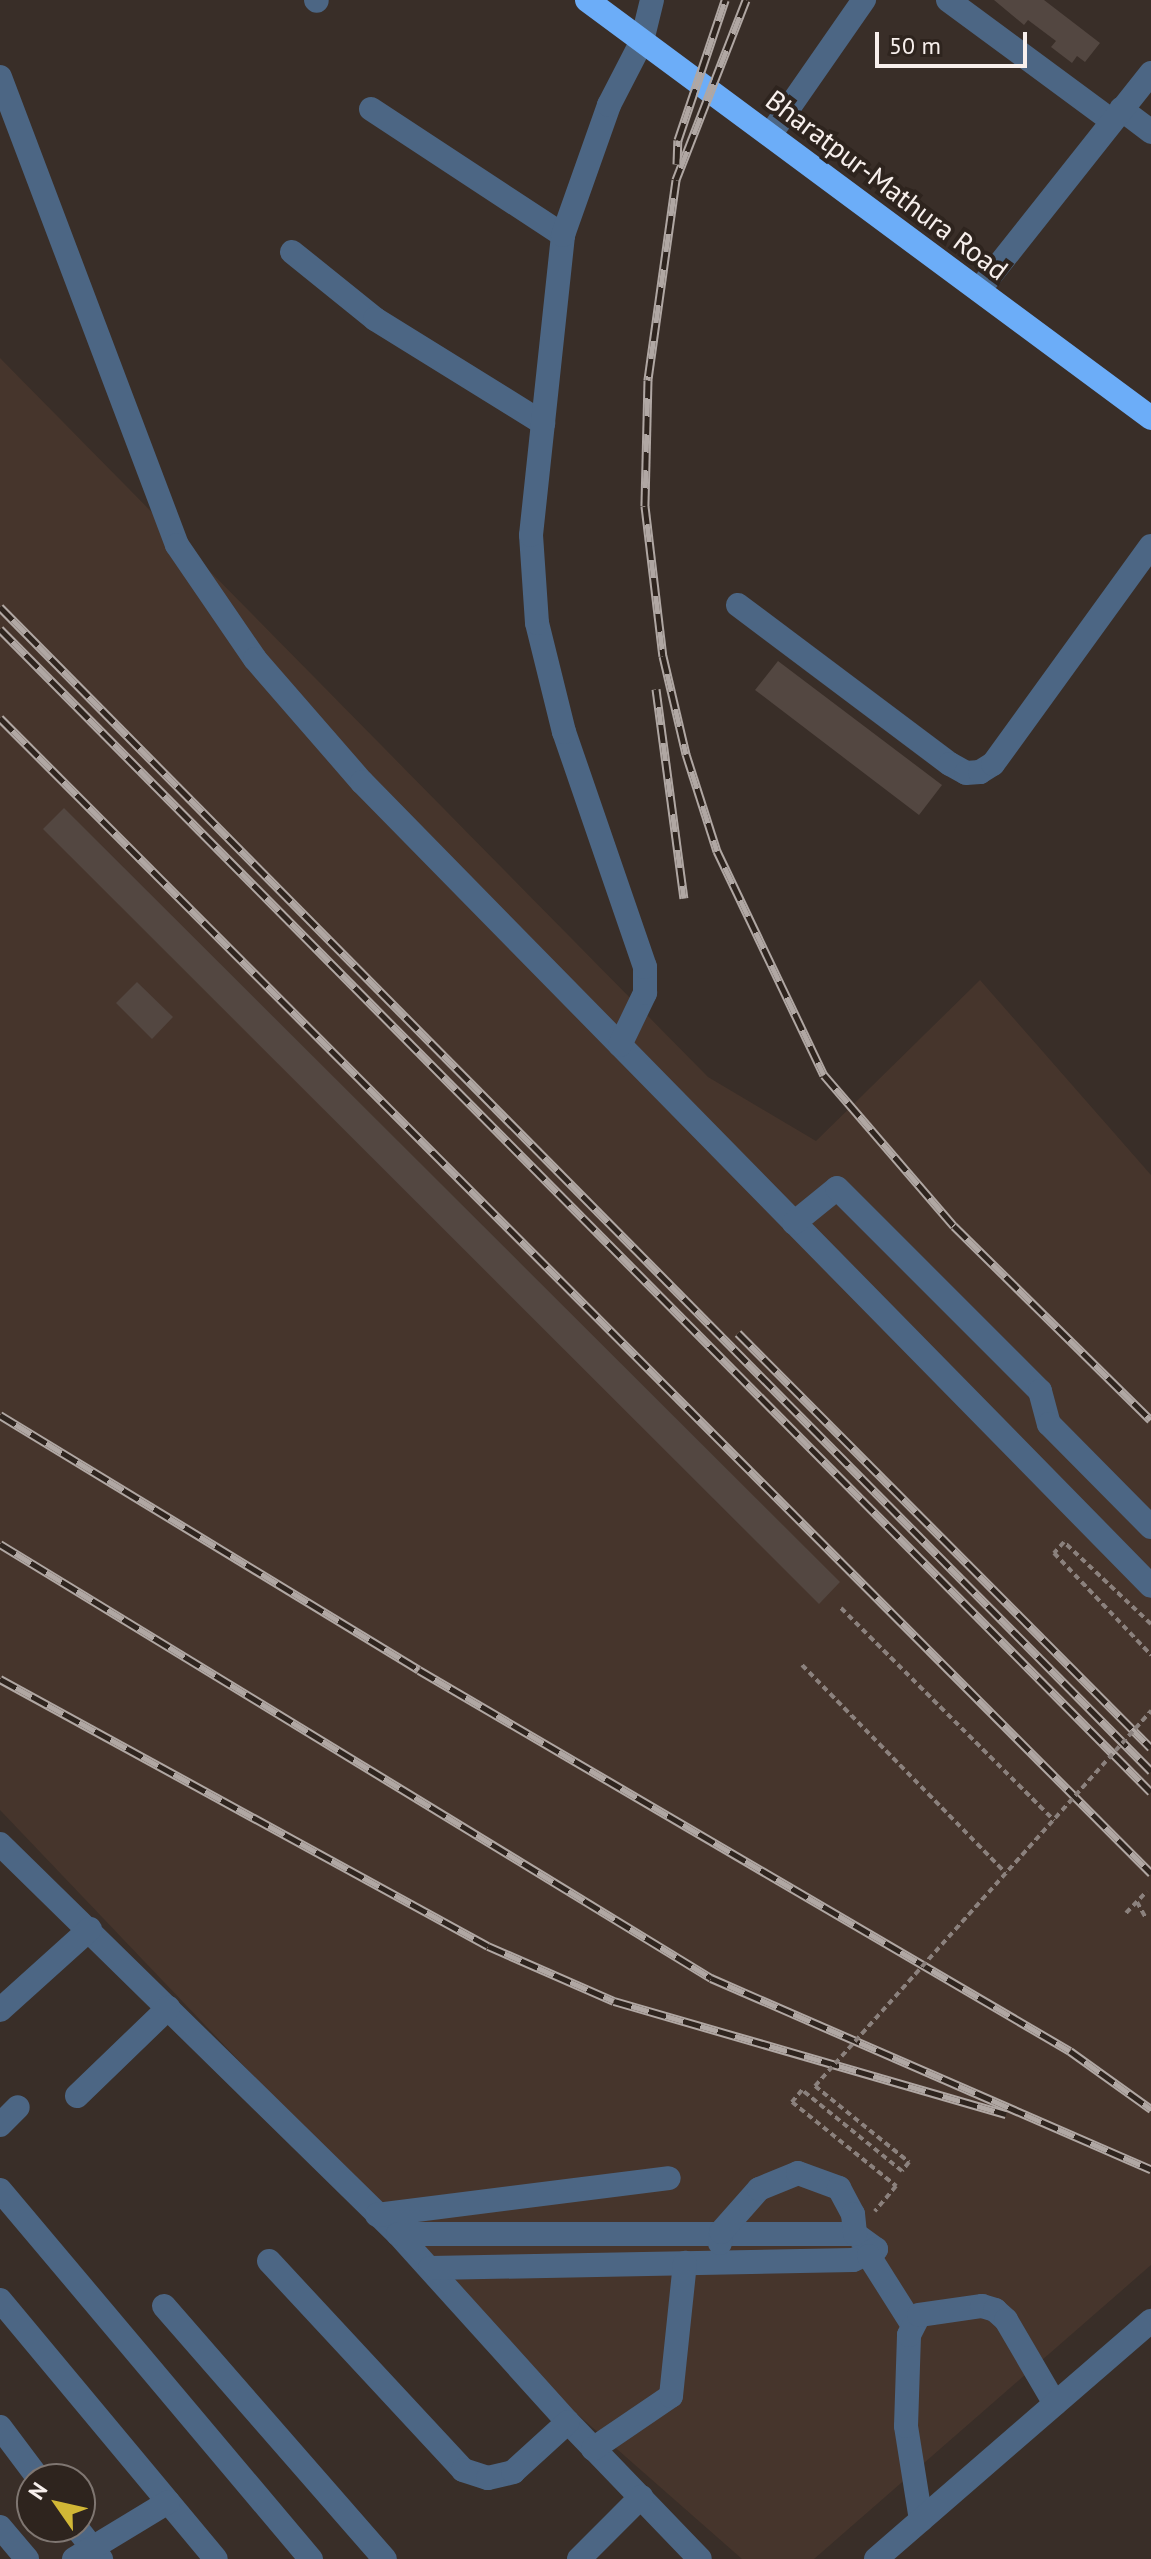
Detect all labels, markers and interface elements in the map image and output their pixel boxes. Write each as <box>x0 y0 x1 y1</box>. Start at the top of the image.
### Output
scale bar <box>879 16 1031 66</box>
text: 50 m <box>889 30 941 61</box>
street label: Bharatpur-Mathura Road <box>759 83 1015 287</box>
north arrow <box>16 2463 96 2543</box>
text: N <box>22 2477 53 2505</box>

